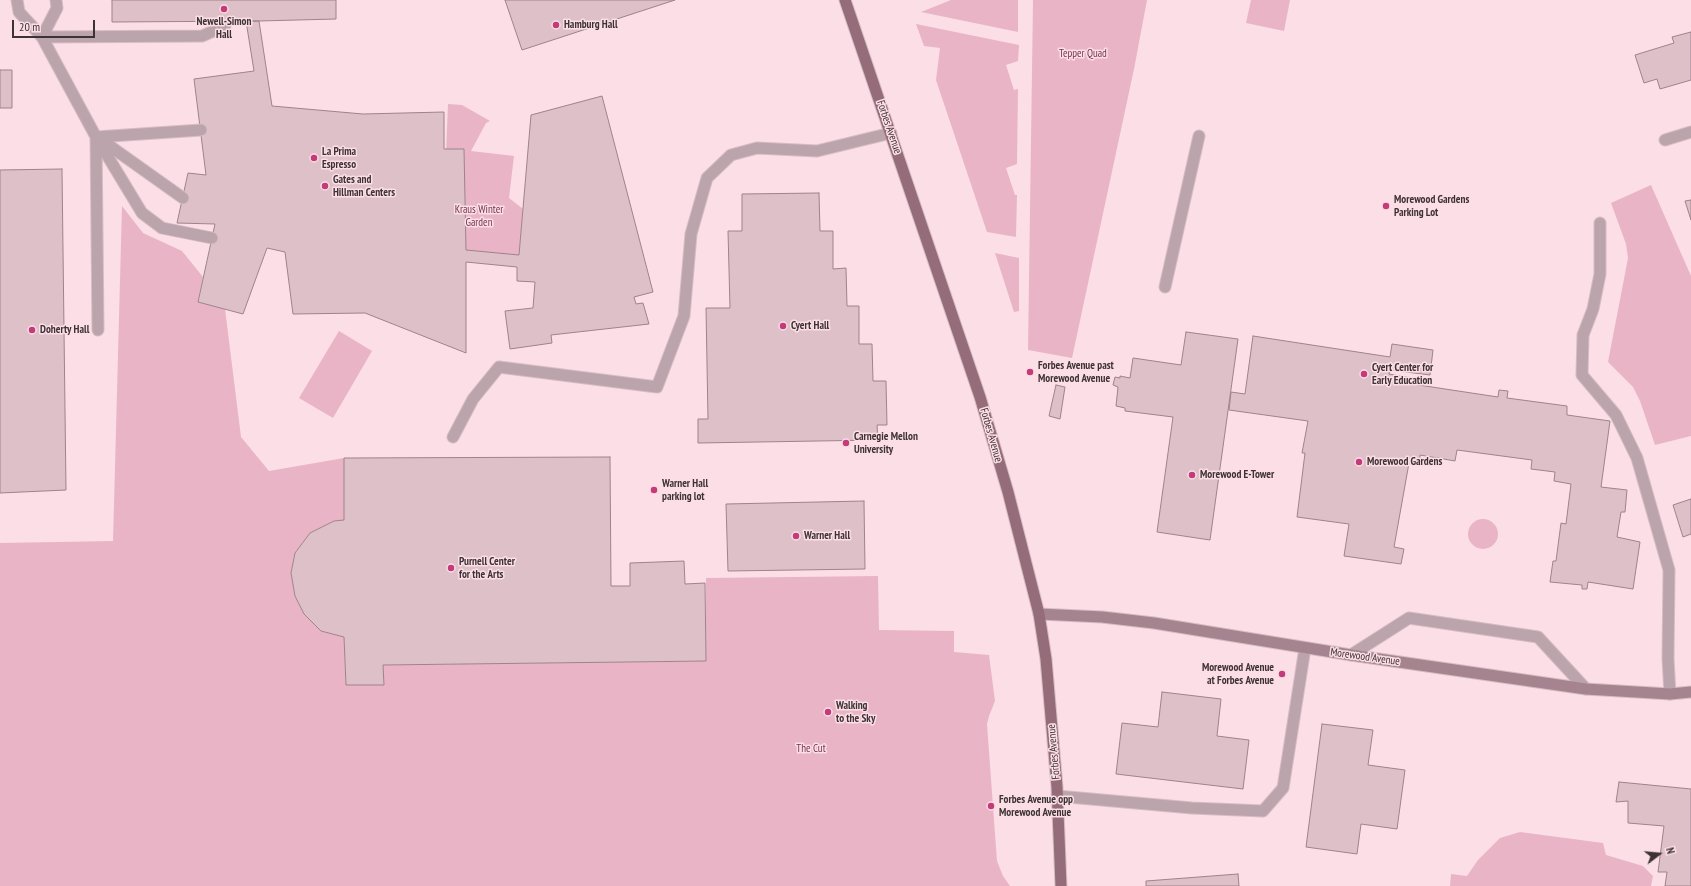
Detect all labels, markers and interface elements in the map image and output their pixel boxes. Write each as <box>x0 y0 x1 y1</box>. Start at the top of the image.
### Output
marker: Newell-Simon Hall <box>219 4 229 14</box>
scale bar <box>14 12 97 38</box>
place label: Newell-Simon Hall <box>197 15 251 41</box>
place label: Hamburg Hall <box>564 18 618 32</box>
text: 20 m <box>19 19 40 34</box>
marker: Hamburg Hall <box>551 20 561 30</box>
park label: Tepper Quad <box>1059 47 1107 61</box>
street label: Forbes Avenue <box>874 99 904 155</box>
place label: La Prima Espresso <box>322 145 356 171</box>
marker: La Prima Espresso <box>309 153 319 163</box>
place label: Gates and Hillman Centers <box>333 173 395 199</box>
marker: Gates and Hillman Centers <box>320 181 330 191</box>
place label: Morewood Gardens Parking Lot <box>1394 193 1469 219</box>
marker: Morewood Gardens Parking Lot <box>1381 201 1391 211</box>
park label: Kraus Winter Garden <box>455 203 503 229</box>
place label: Cyert Hall <box>791 319 829 333</box>
marker: Cyert Hall <box>778 321 788 331</box>
place label: Doherty Hall <box>40 323 89 337</box>
marker: Doherty Hall <box>27 325 37 335</box>
place label: Forbes Avenue past Morewood Avenue <box>1038 359 1114 385</box>
place label: Cyert Center for Early Education <box>1372 361 1433 387</box>
marker: Forbes Avenue past Morewood Avenue <box>1025 367 1035 377</box>
marker: Cyert Center for Early Education <box>1359 369 1369 379</box>
street label: Forbes Avenue <box>977 407 1005 463</box>
place label: Carnegie Mellon University <box>854 430 918 456</box>
marker: Carnegie Mellon University <box>841 438 851 448</box>
place label: Morewood Gardens <box>1367 455 1442 469</box>
marker: Morewood Gardens <box>1354 457 1364 467</box>
place label: Morewood E-Tower <box>1200 468 1274 482</box>
marker: Morewood E-Tower <box>1187 470 1197 480</box>
place label: Warner Hall parking lot <box>662 477 708 503</box>
marker: Warner Hall parking lot <box>649 485 659 495</box>
place label: Warner Hall <box>804 529 850 543</box>
marker: Warner Hall <box>791 531 801 541</box>
place label: Purnell Center for the Arts <box>459 555 515 581</box>
marker: Purnell Center for the Arts <box>446 563 456 573</box>
street label: Morewood Avenue <box>1329 646 1401 668</box>
place label: Morewood Avenue at Forbes Avenue <box>1202 661 1274 687</box>
marker: Morewood Avenue at Forbes Avenue <box>1277 669 1287 679</box>
place label: Walking to the Sky <box>836 699 875 725</box>
marker: Walking to the Sky <box>823 707 833 717</box>
street label: Forbes Avenue <box>1045 724 1063 780</box>
park label: The Cut <box>796 742 826 756</box>
place label: Forbes Avenue opp Morewood Avenue <box>999 793 1073 819</box>
marker: Forbes Avenue opp Morewood Avenue <box>986 801 996 811</box>
north arrow <box>1639 834 1679 874</box>
text: N <box>1663 846 1678 855</box>

